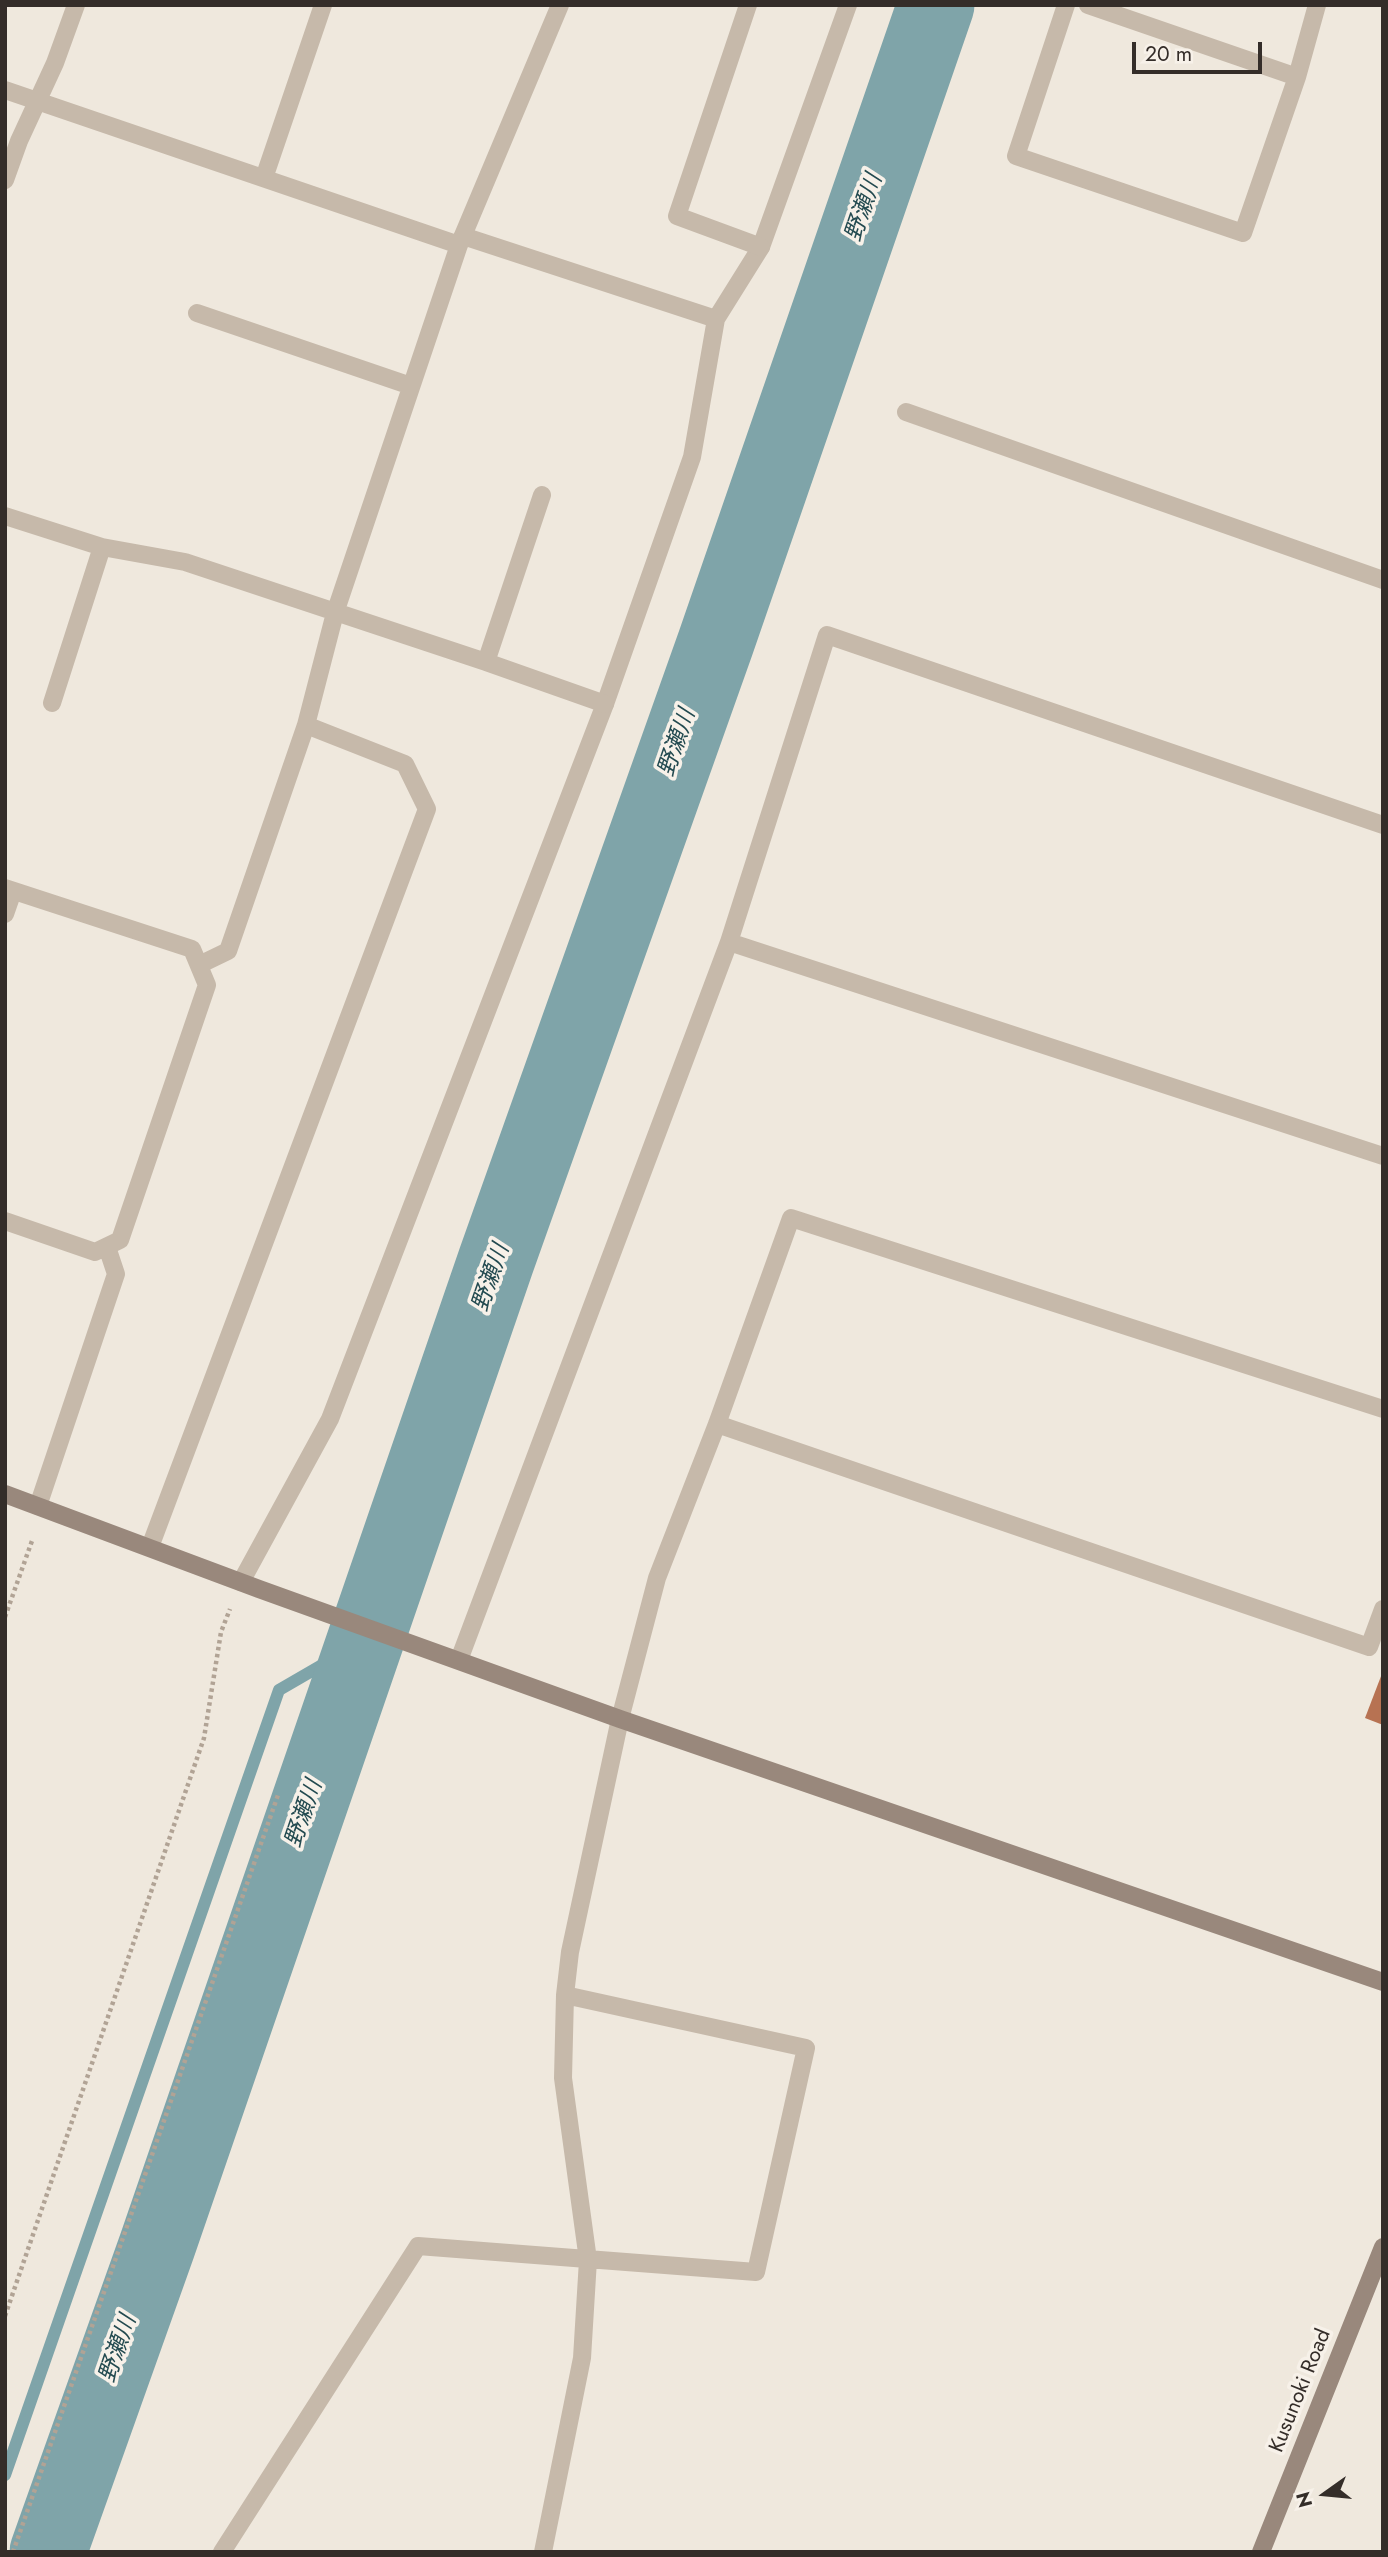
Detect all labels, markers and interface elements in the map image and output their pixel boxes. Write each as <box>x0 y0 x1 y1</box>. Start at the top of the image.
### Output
scale bar <box>1136 28 1266 72</box>
text: 20 m <box>1145 39 1192 69</box>
water label: 野瀬川 <box>841 171 889 245</box>
water label: 野瀬川 <box>654 706 702 780</box>
water label: 野瀬川 <box>468 1241 516 1315</box>
water label: 野瀬川 <box>281 1777 329 1851</box>
water label: 野瀬川 <box>95 2312 143 2386</box>
street label: Kusunoki Road <box>1265 2326 1337 2456</box>
north arrow <box>1290 2459 1360 2529</box>
text: N <box>1289 2489 1319 2510</box>

